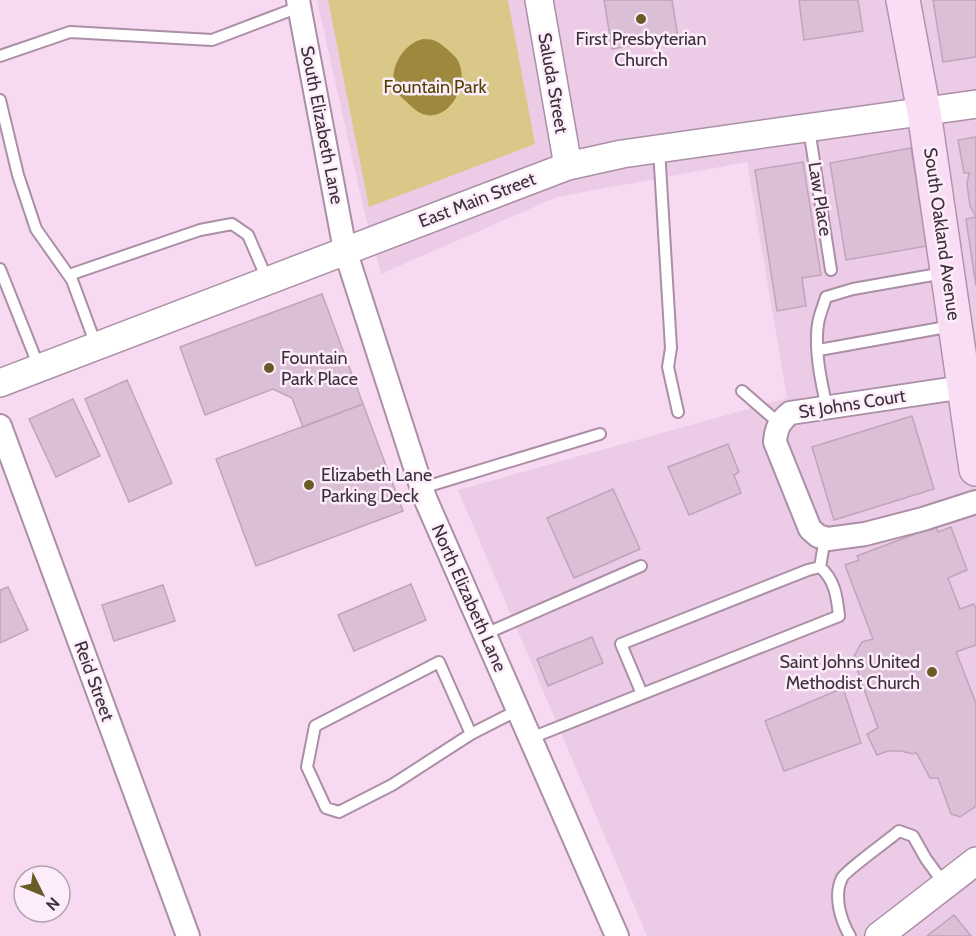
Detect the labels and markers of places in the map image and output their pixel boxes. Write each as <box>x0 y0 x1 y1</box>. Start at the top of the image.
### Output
marker: First Presbyterian Church <box>634 12 648 26</box>
place label: First Presbyterian Church <box>576 28 706 71</box>
place label: Fountain Park Place <box>281 347 358 390</box>
marker: Fountain Park Place <box>262 361 276 375</box>
place label: Elizabeth Lane Parking Deck <box>321 464 432 507</box>
marker: Elizabeth Lane Parking Deck <box>302 478 316 492</box>
place label: Saint Johns United Methodist Church <box>780 651 920 694</box>
marker: Saint Johns United Methodist Church <box>925 665 939 679</box>

